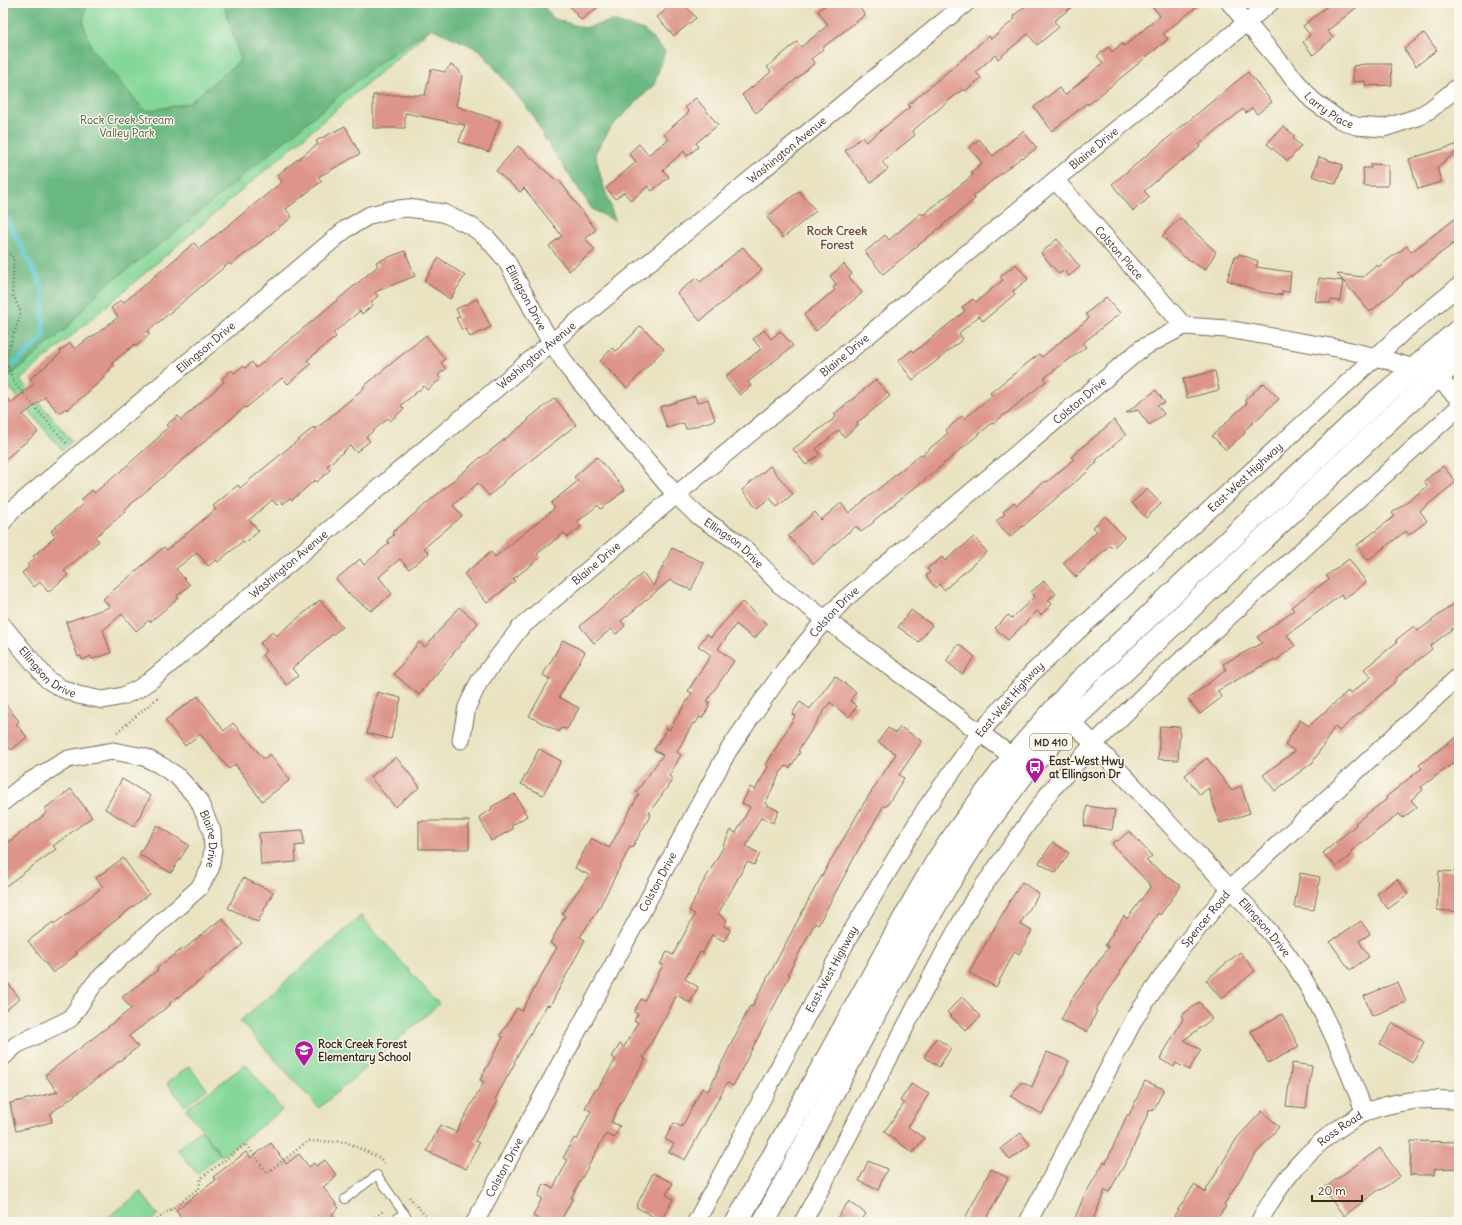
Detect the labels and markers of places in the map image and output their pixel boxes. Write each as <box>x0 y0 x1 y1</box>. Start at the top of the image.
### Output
place label: East-West Hwy at Ellingson Dr <box>1049 754 1124 782</box>
bus stop icon: East-West Hwy at Ellingson Dr <box>1024 756 1046 784</box>
place label: Rock Creek Forest Elementary School <box>318 1037 411 1065</box>
school or university icon: Rock Creek Forest Elementary School <box>293 1039 315 1067</box>

